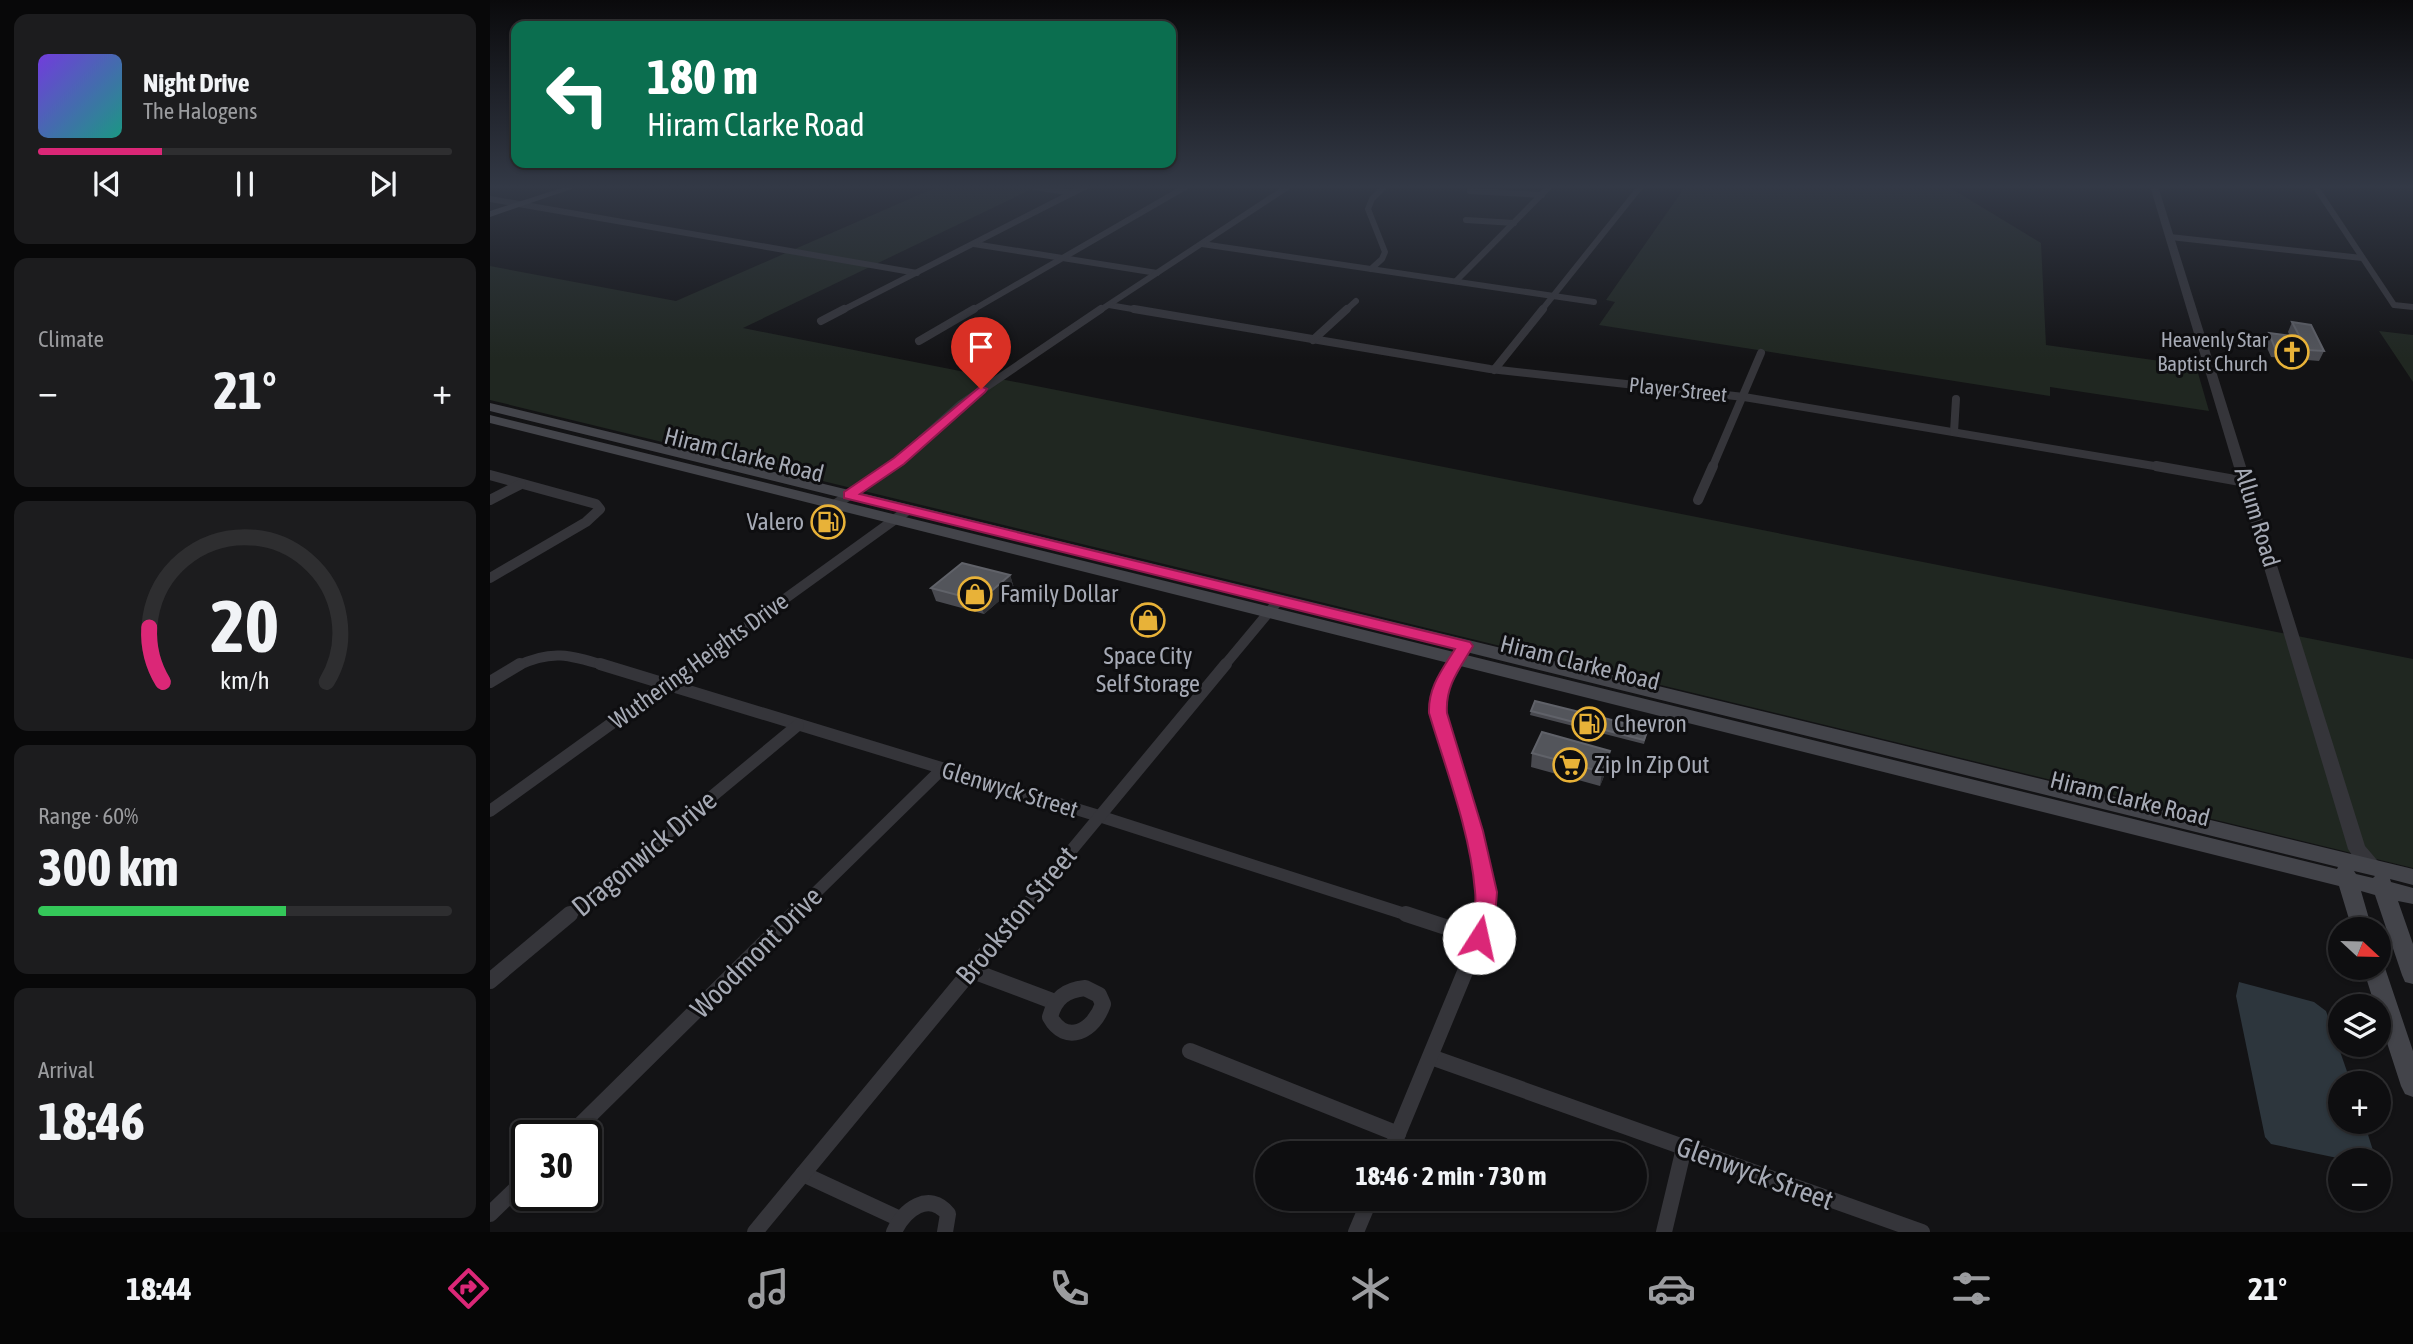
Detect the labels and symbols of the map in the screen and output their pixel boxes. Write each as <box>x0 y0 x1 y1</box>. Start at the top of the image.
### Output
pin <box>951 317 1011 389</box>
place label: Heavenly Star Baptist Church <box>2157 327 2269 375</box>
church icon: Heavenly Star Baptist Church <box>2273 333 2311 371</box>
street label: Player Street <box>1628 372 1728 406</box>
street label: Hiram Clarke Road <box>662 422 827 487</box>
street label: Allum Road <box>2230 464 2285 570</box>
fuel station icon: Valero <box>809 503 847 541</box>
place label: Valero <box>746 508 804 535</box>
shop icon: Family Dollar <box>956 575 994 613</box>
place label: Family Dollar <box>1000 580 1119 607</box>
street label: Wuthering Heights Drive <box>604 587 793 734</box>
shop icon: Space City Self Storage <box>1129 601 1167 639</box>
street label: Hiram Clarke Road <box>1498 630 1663 695</box>
place label: Space City Self Storage <box>1096 642 1200 697</box>
fuel station icon: Chevron <box>1570 705 1608 743</box>
place label: Chevron <box>1614 710 1687 737</box>
supermarket icon: Zip In Zip Out <box>1551 746 1589 784</box>
place label: Zip In Zip Out <box>1594 751 1710 778</box>
street label: Glenwyck Street <box>939 756 1081 823</box>
street label: Hiram Clarke Road <box>2048 766 2213 831</box>
street label: Dragonwick Drive <box>565 783 723 923</box>
street label: Brookston Street <box>949 840 1083 990</box>
street label: Woodmont Drive <box>684 880 828 1024</box>
position arrow <box>1442 901 1516 975</box>
north arrow <box>2328 917 2390 980</box>
speed limit sign: 30 <box>511 1120 602 1211</box>
street label: Glenwyck Street <box>1672 1130 1838 1216</box>

